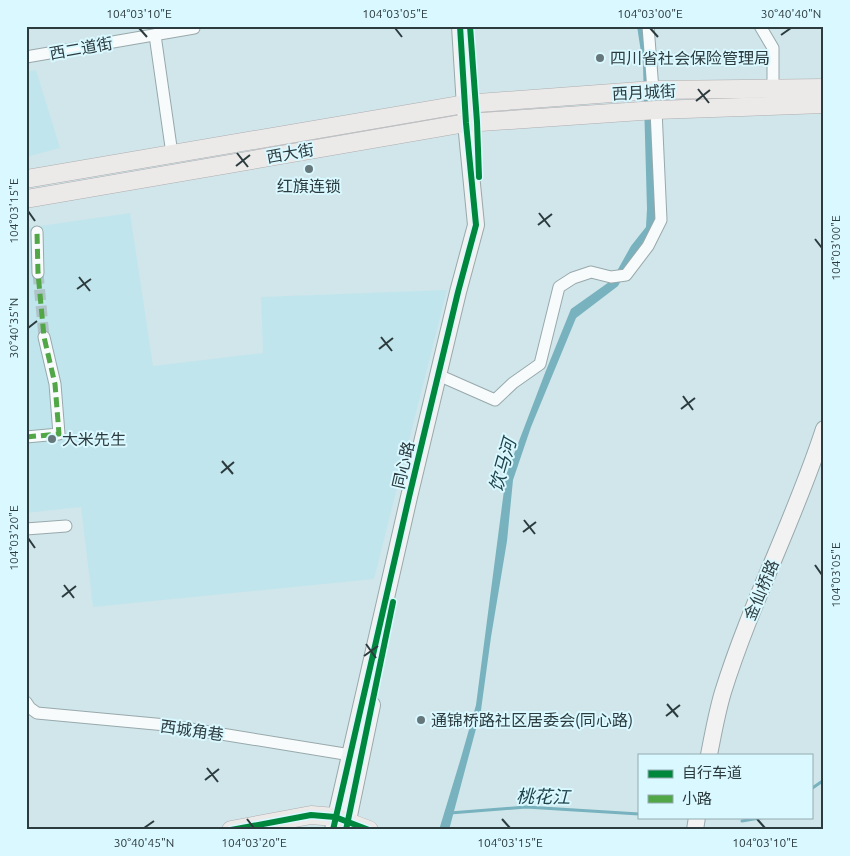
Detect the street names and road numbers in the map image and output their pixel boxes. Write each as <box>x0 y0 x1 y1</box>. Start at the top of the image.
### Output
street label: 西二道街 <box>48 34 114 62</box>
street label: 西月城街 <box>612 81 676 103</box>
street label: 西大街 <box>265 140 315 166</box>
street label: 同心路 <box>389 440 417 490</box>
street label: 金仙桥路 <box>740 557 782 623</box>
street label: 西城角巷 <box>159 717 225 743</box>

